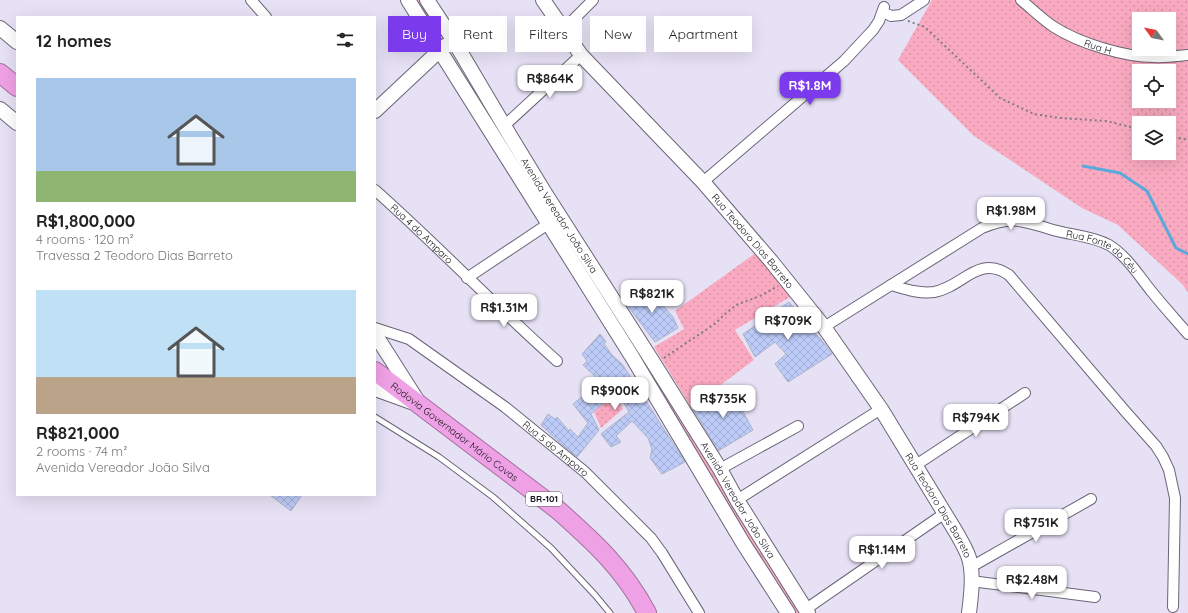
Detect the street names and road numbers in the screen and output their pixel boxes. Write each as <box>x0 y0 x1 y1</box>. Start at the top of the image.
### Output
street label: Rua H <box>1082 36 1113 57</box>
street label: Avenida Vereador João Silva <box>518 156 600 276</box>
street label: Rua Teodoro Dias Barreto <box>709 191 796 291</box>
street label: Rua 4 do Amparo <box>388 201 456 267</box>
street label: Rua Fonte do Céu <box>1065 227 1141 276</box>
street label: Rodovia Governador Mário Covas <box>388 379 521 485</box>
street label: Rua 5 do Amparo <box>520 418 592 479</box>
street label: Avenida Vereador João Silva <box>698 440 778 561</box>
street label: Rua Teodoro Dias Barreto <box>902 450 974 560</box>
road number: BR-101 <box>526 492 562 506</box>

